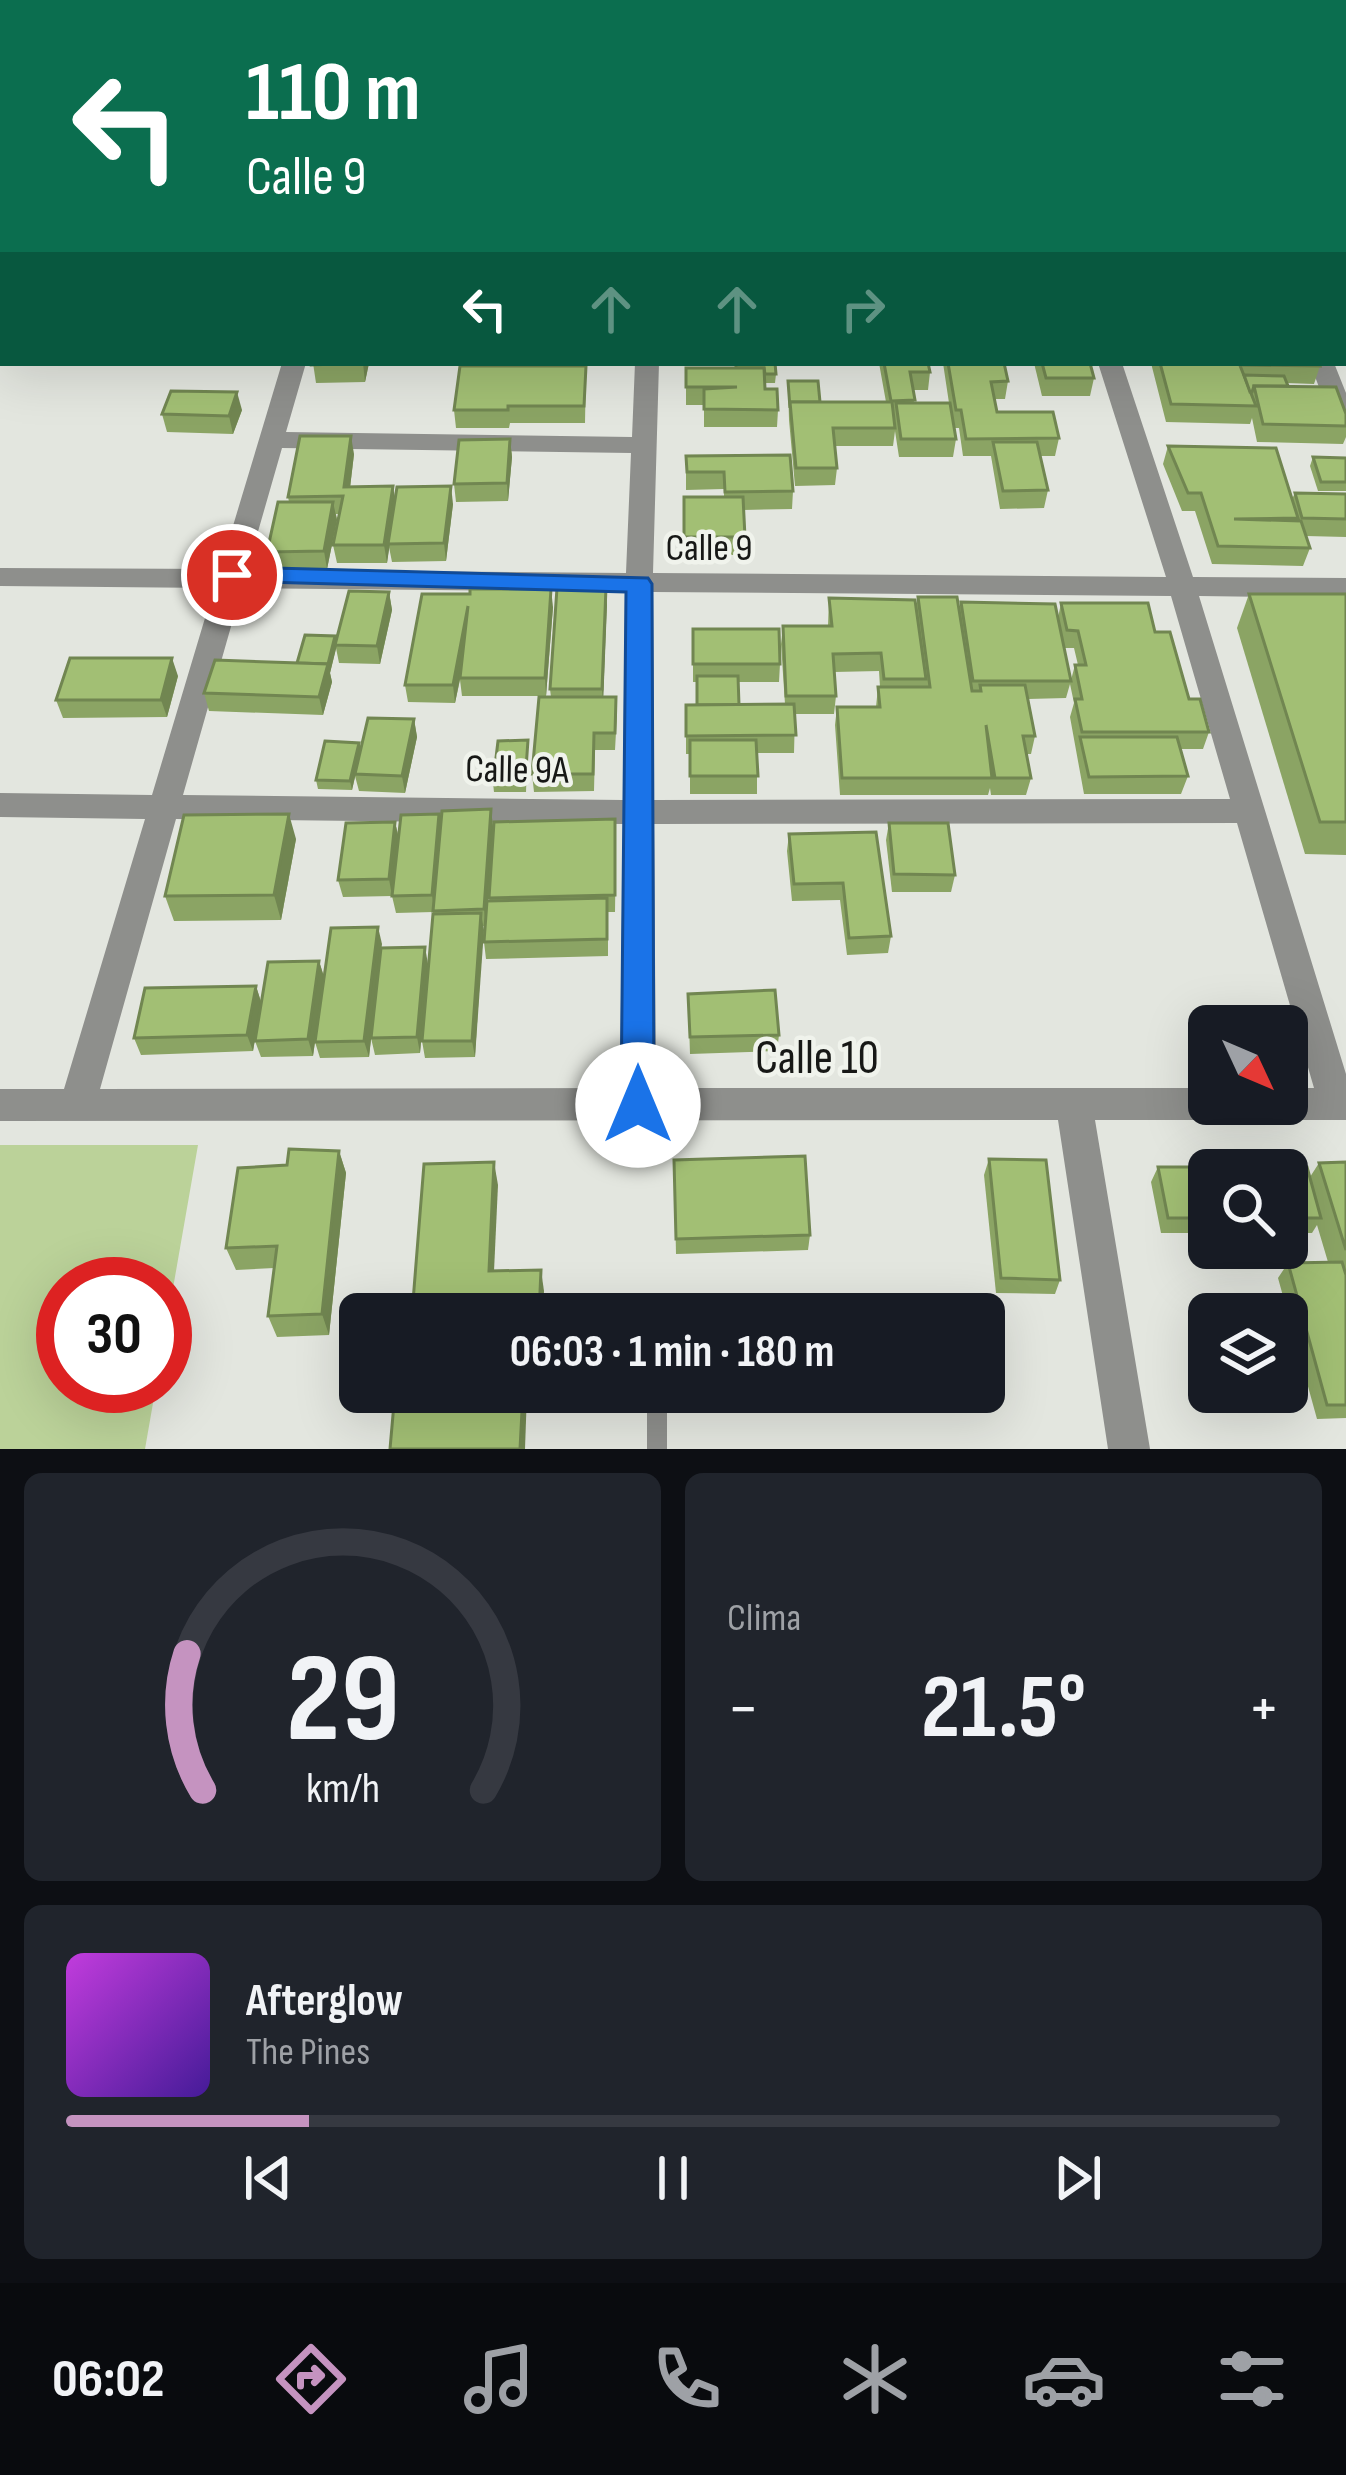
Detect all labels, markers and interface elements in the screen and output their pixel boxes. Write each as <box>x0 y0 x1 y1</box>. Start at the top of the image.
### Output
text: 110 m <box>246 43 421 144</box>
icon: left <box>48 48 204 204</box>
text: Calle 9 <box>246 145 366 210</box>
icon: left <box>452 276 518 342</box>
icon: ahead <box>578 276 644 342</box>
icon: ahead <box>704 276 770 342</box>
icon: right <box>830 276 896 342</box>
pin <box>181 524 283 626</box>
street label: Calle 9 <box>666 525 752 572</box>
icon: arrive <box>199 542 265 608</box>
street label: Calle 9A <box>465 746 569 795</box>
north arrow <box>1188 1005 1308 1125</box>
map controls <box>1188 1005 1308 1413</box>
street label: Calle 10 <box>755 1030 879 1087</box>
position arrow <box>575 1042 701 1168</box>
button: search <box>1188 1149 1308 1269</box>
speed limit sign: 30 <box>36 1257 192 1413</box>
button: layers <box>1188 1293 1308 1413</box>
text: 06:03 · 1 min · 180 m <box>510 1325 834 1380</box>
text: Clima <box>727 1595 801 1642</box>
text: 29 <box>286 1627 399 1776</box>
text: 21.5° <box>921 1655 1086 1763</box>
text: − <box>727 1670 759 1749</box>
text: + <box>1248 1670 1280 1749</box>
text: km/h <box>305 1763 380 1815</box>
text: Afterglow <box>246 1974 403 2029</box>
text: The Pines <box>246 2029 370 2076</box>
icon: previous <box>235 2145 301 2211</box>
icon: pause <box>640 2145 706 2211</box>
icon: next <box>1045 2145 1111 2211</box>
icon: directions <box>269 2337 353 2421</box>
icon: music <box>457 2337 541 2421</box>
icon: phone <box>645 2337 729 2421</box>
icon: climate <box>833 2337 917 2421</box>
icon: car <box>1022 2337 1106 2421</box>
icon: filters <box>1210 2337 1294 2421</box>
text: 06:02 <box>52 2347 165 2412</box>

